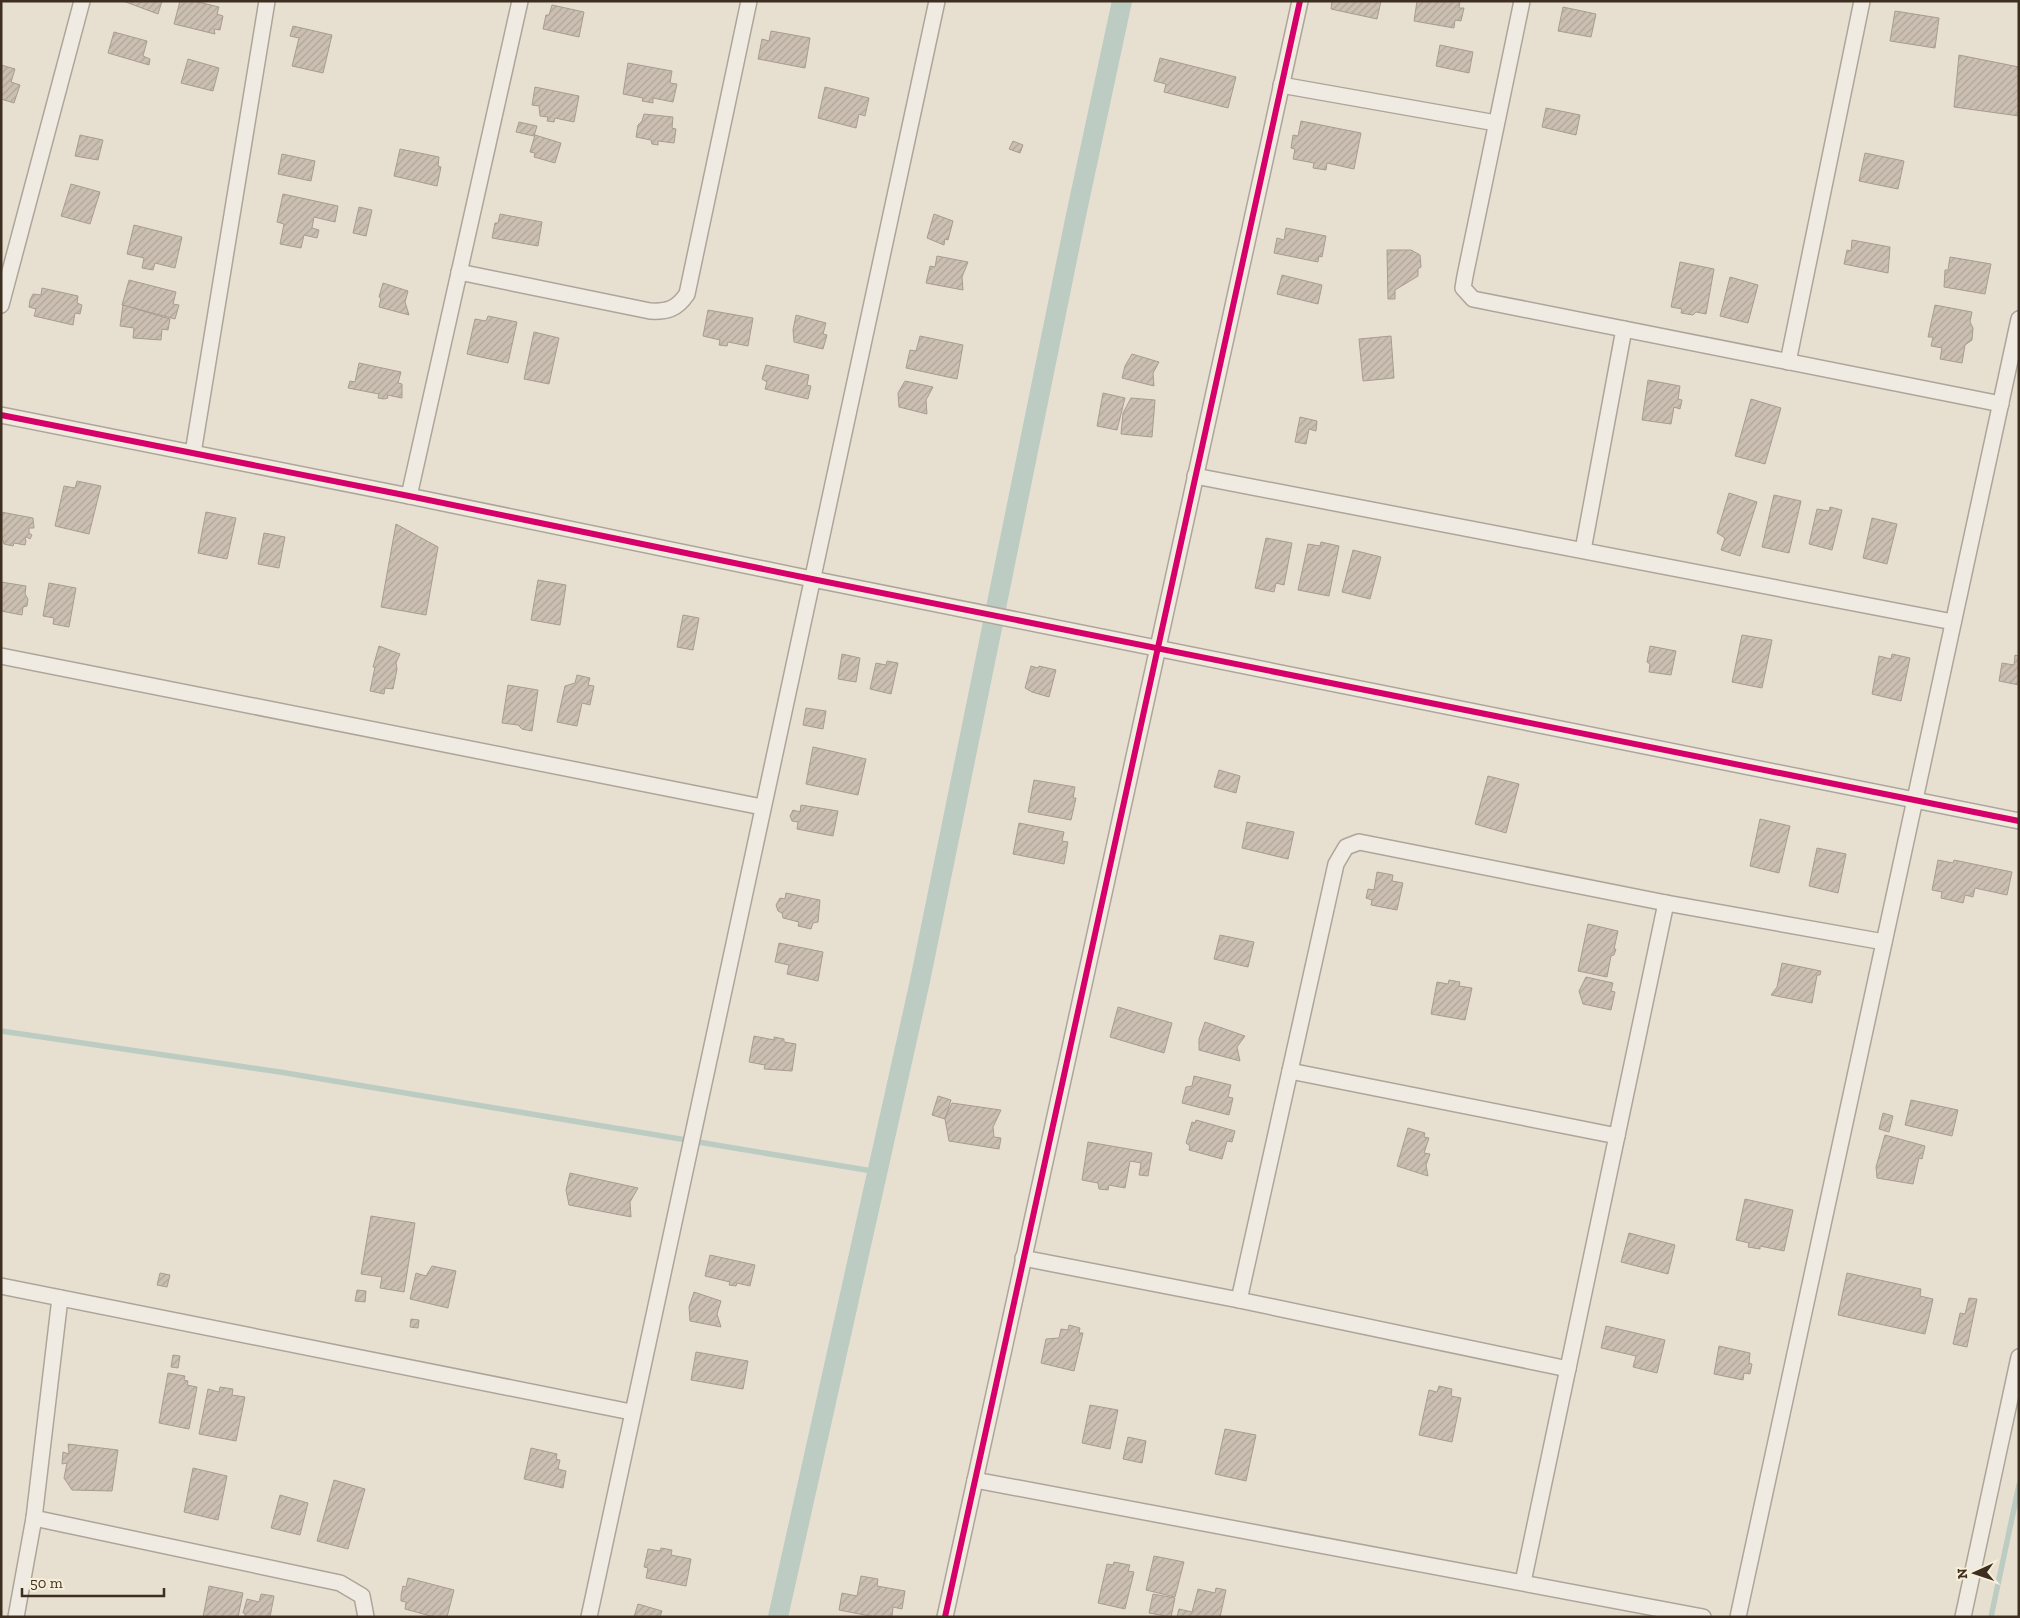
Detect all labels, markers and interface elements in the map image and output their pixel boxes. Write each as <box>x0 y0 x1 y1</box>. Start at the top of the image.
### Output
north arrow <box>1950 1548 2000 1598</box>
scale bar <box>22 1566 165 1598</box>
text: N <box>1954 1568 1971 1579</box>
text: 50 m <box>30 1574 63 1592</box>

